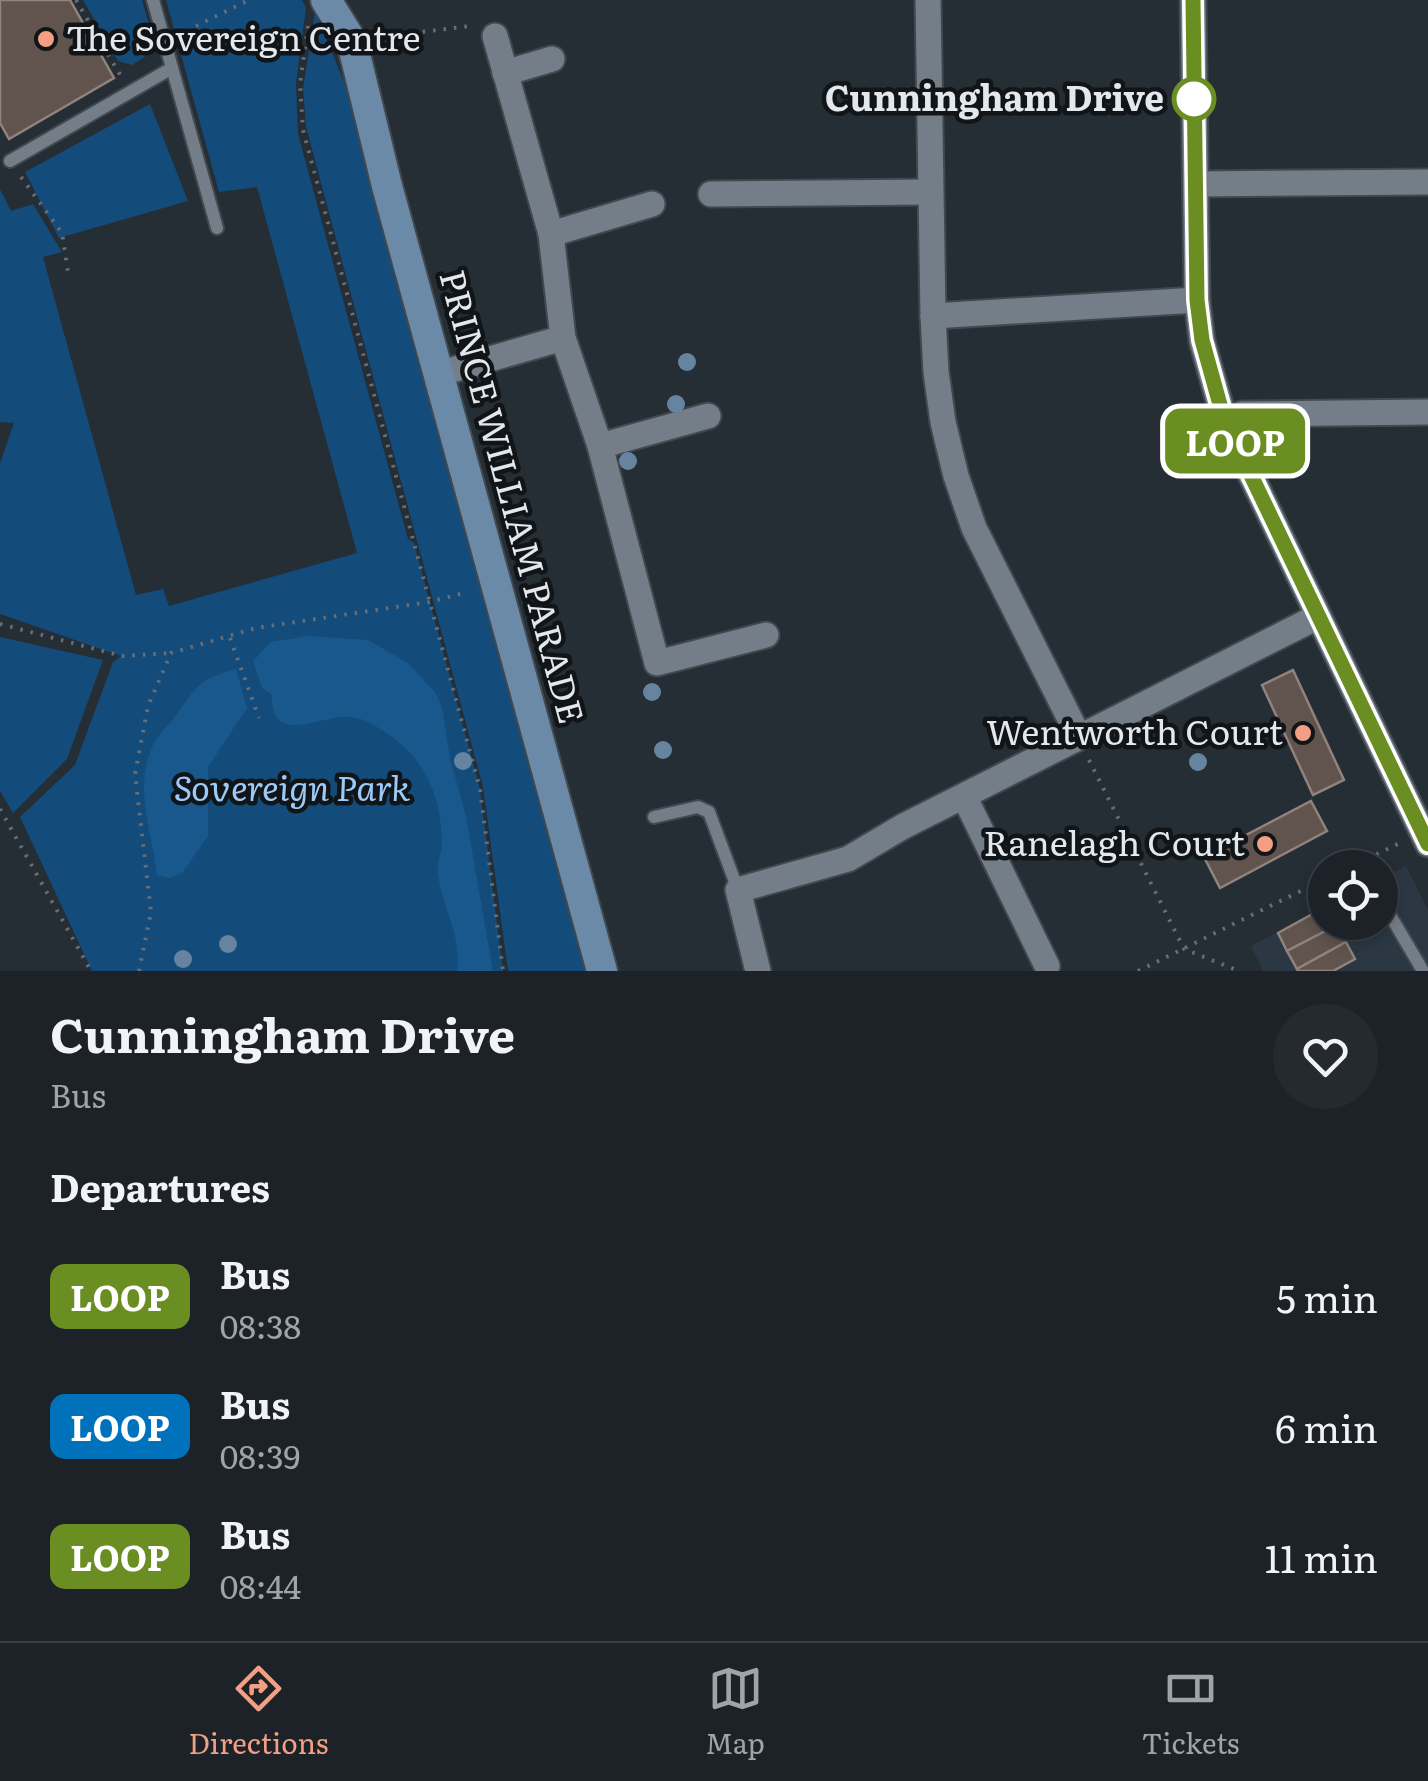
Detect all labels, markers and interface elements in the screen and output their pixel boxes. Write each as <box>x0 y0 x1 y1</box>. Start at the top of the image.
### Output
place label: The Sovereign Centre <box>66 10 421 62</box>
marker: The Sovereign Centre <box>35 28 57 50</box>
place label: Cunningham Drive <box>825 70 1164 122</box>
marker: Cunningham Drive <box>1173 78 1215 120</box>
street label: PRINCE WILLIAM PARADE <box>428 264 600 729</box>
line badge: LOOP <box>1165 408 1305 474</box>
text: LOOP <box>1185 415 1285 467</box>
place label: Wentworth Court <box>986 704 1283 756</box>
marker: Wentworth Court <box>1292 722 1314 744</box>
park label: Sovereign Park <box>174 760 410 812</box>
place label: Ranelagh Court <box>983 815 1245 867</box>
marker: Ranelagh Court <box>1254 833 1276 855</box>
map controls <box>1308 850 1398 940</box>
button: locate <box>1308 850 1398 940</box>
text: Cunningham Drive <box>50 997 515 1068</box>
button: heart <box>1273 1004 1378 1109</box>
text: Bus <box>50 1070 106 1118</box>
text: Departures <box>50 1157 270 1214</box>
text: Bus <box>220 1244 290 1301</box>
text: 5 min <box>1276 1268 1378 1325</box>
text: LOOP <box>70 1270 170 1322</box>
text: 08:38 <box>220 1301 301 1349</box>
text: Bus <box>220 1374 290 1431</box>
text: 6 min <box>1275 1398 1378 1455</box>
text: LOOP <box>70 1400 170 1452</box>
text: 08:39 <box>220 1431 300 1479</box>
text: Bus <box>220 1504 290 1561</box>
text: 11 min <box>1265 1528 1378 1585</box>
text: LOOP <box>70 1530 170 1582</box>
text: 08:44 <box>220 1561 301 1609</box>
tab: Directions <box>188 1661 328 1763</box>
tab: Map <box>705 1661 765 1763</box>
tab: Tickets <box>1142 1661 1240 1763</box>

